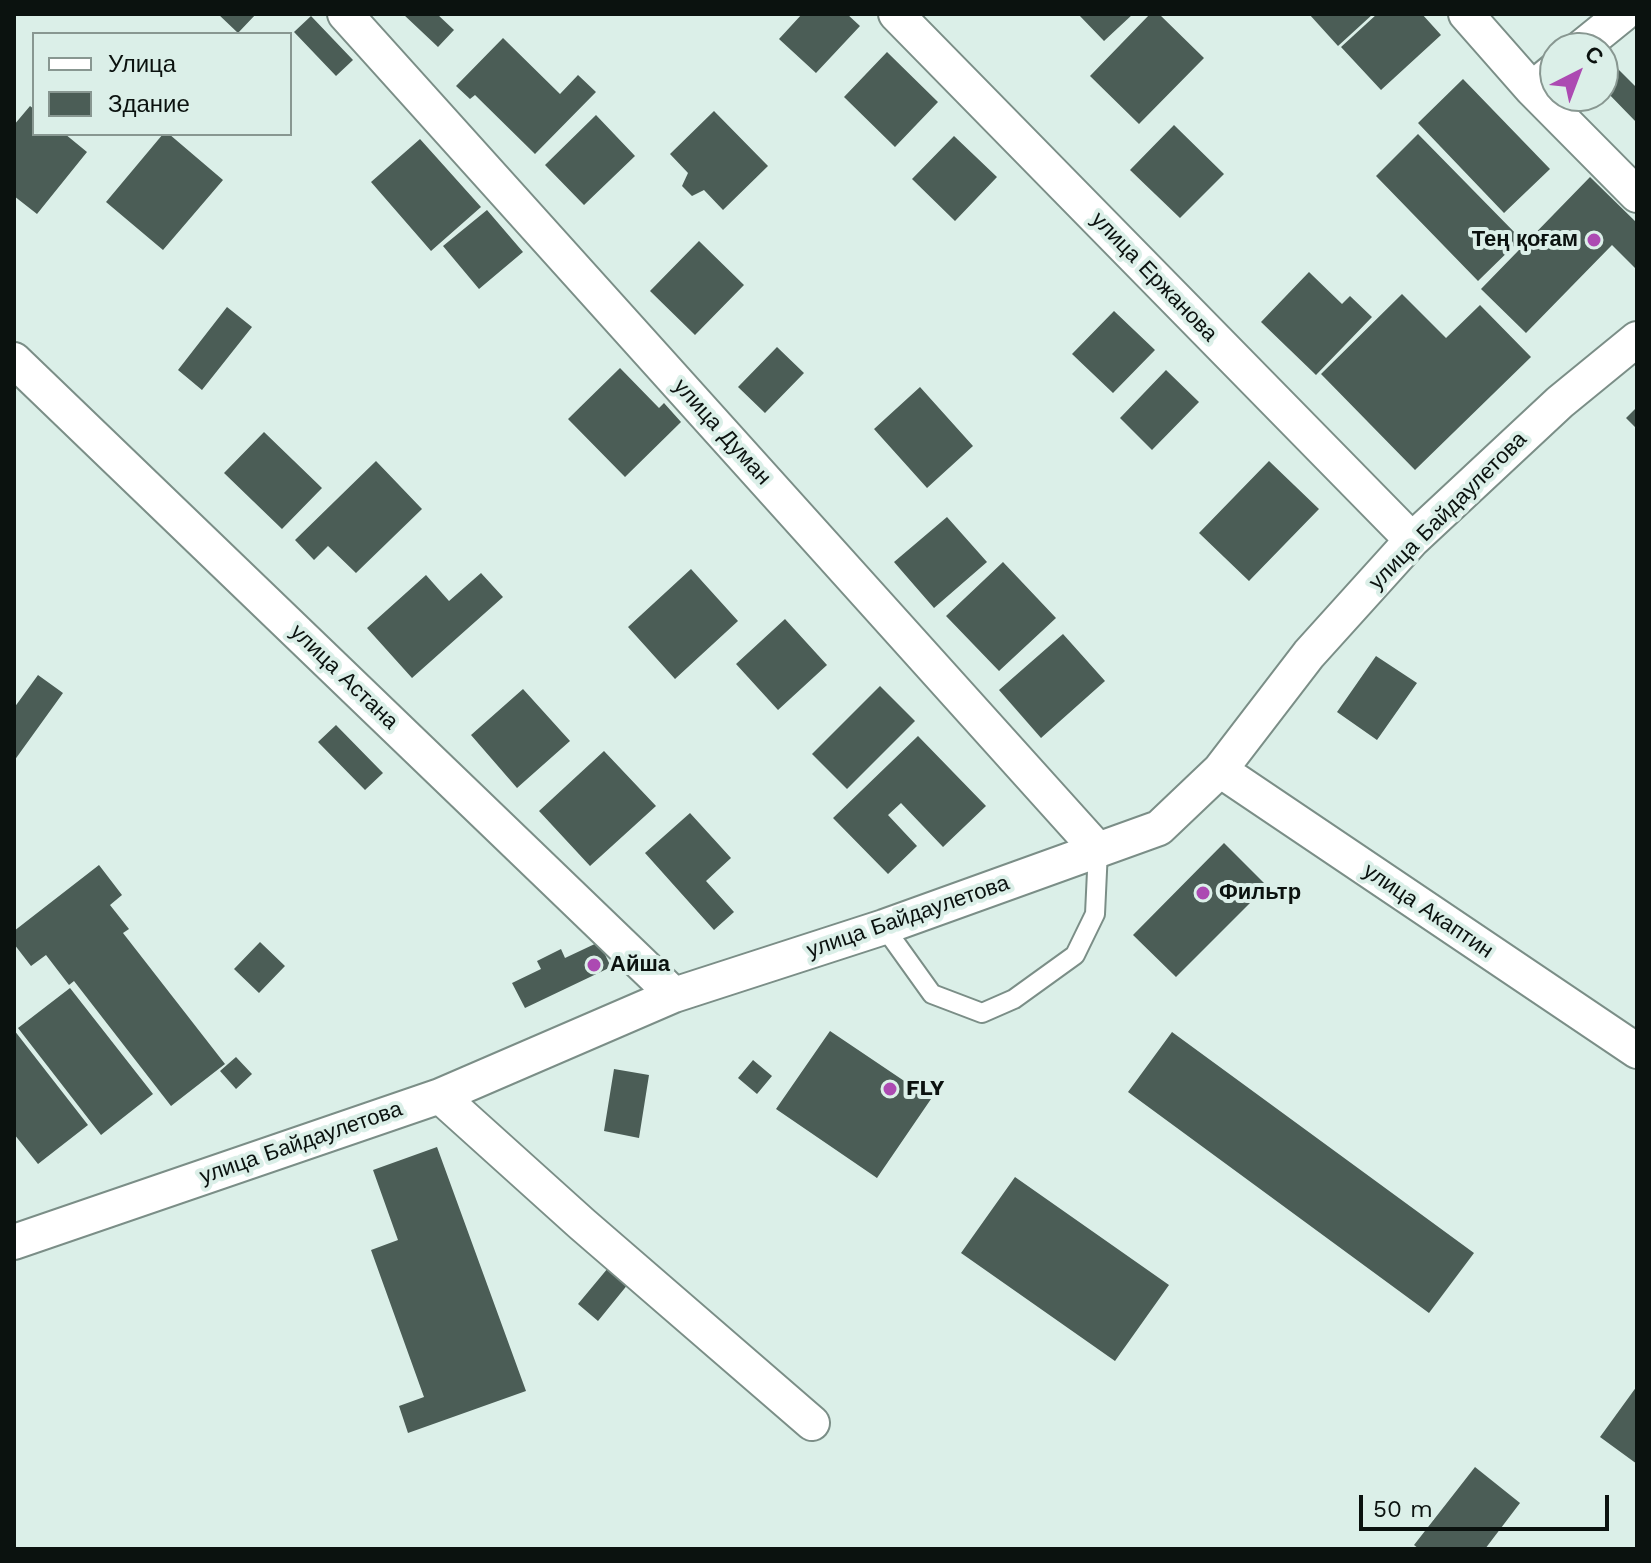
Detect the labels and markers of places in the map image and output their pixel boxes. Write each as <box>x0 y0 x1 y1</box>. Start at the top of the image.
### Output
place label: Тең қоғам <box>1472 227 1578 253</box>
marker: Тең қоғам <box>1585 231 1603 249</box>
place label: Фильтр <box>1219 880 1301 906</box>
marker: Фильтр <box>1194 884 1212 902</box>
place label: Айша <box>610 952 670 978</box>
marker: Айша <box>585 956 603 974</box>
place label: FLY <box>906 1076 944 1102</box>
marker: FLY <box>881 1080 899 1098</box>

